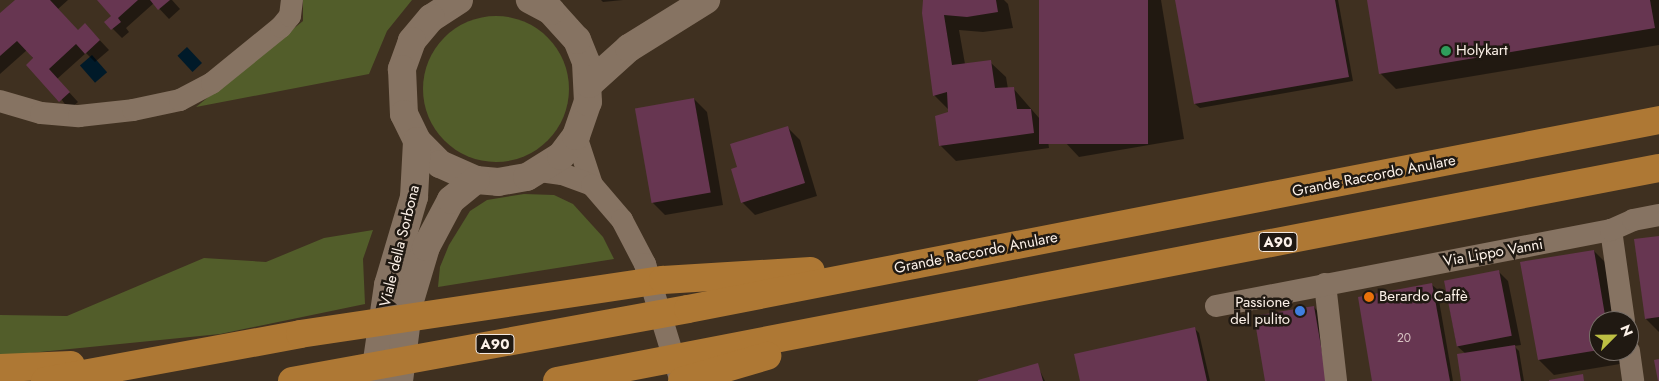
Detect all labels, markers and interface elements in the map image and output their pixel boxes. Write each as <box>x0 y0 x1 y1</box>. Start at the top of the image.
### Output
place label: Holykart <box>1456 42 1508 60</box>
marker: Holykart <box>1440 45 1452 57</box>
street label: Grande Raccordo Anulare <box>1291 151 1457 201</box>
street label: Viale della Sorbona <box>376 183 424 309</box>
street label: Grande Raccordo Anulare <box>893 228 1059 278</box>
road number: A90 <box>1258 230 1298 253</box>
street label: Via Lippo Vanni <box>1442 235 1544 271</box>
place label: Berardo Caffè <box>1379 288 1468 306</box>
marker: Berardo Caffè <box>1363 291 1375 303</box>
place label: Passione del pulito <box>1230 293 1290 328</box>
marker: Passione del pulito <box>1294 305 1306 317</box>
north arrow <box>1589 311 1639 361</box>
text: N <box>1616 322 1638 340</box>
road number: A90 <box>475 332 515 356</box>
house number: 20 <box>1397 332 1411 346</box>

